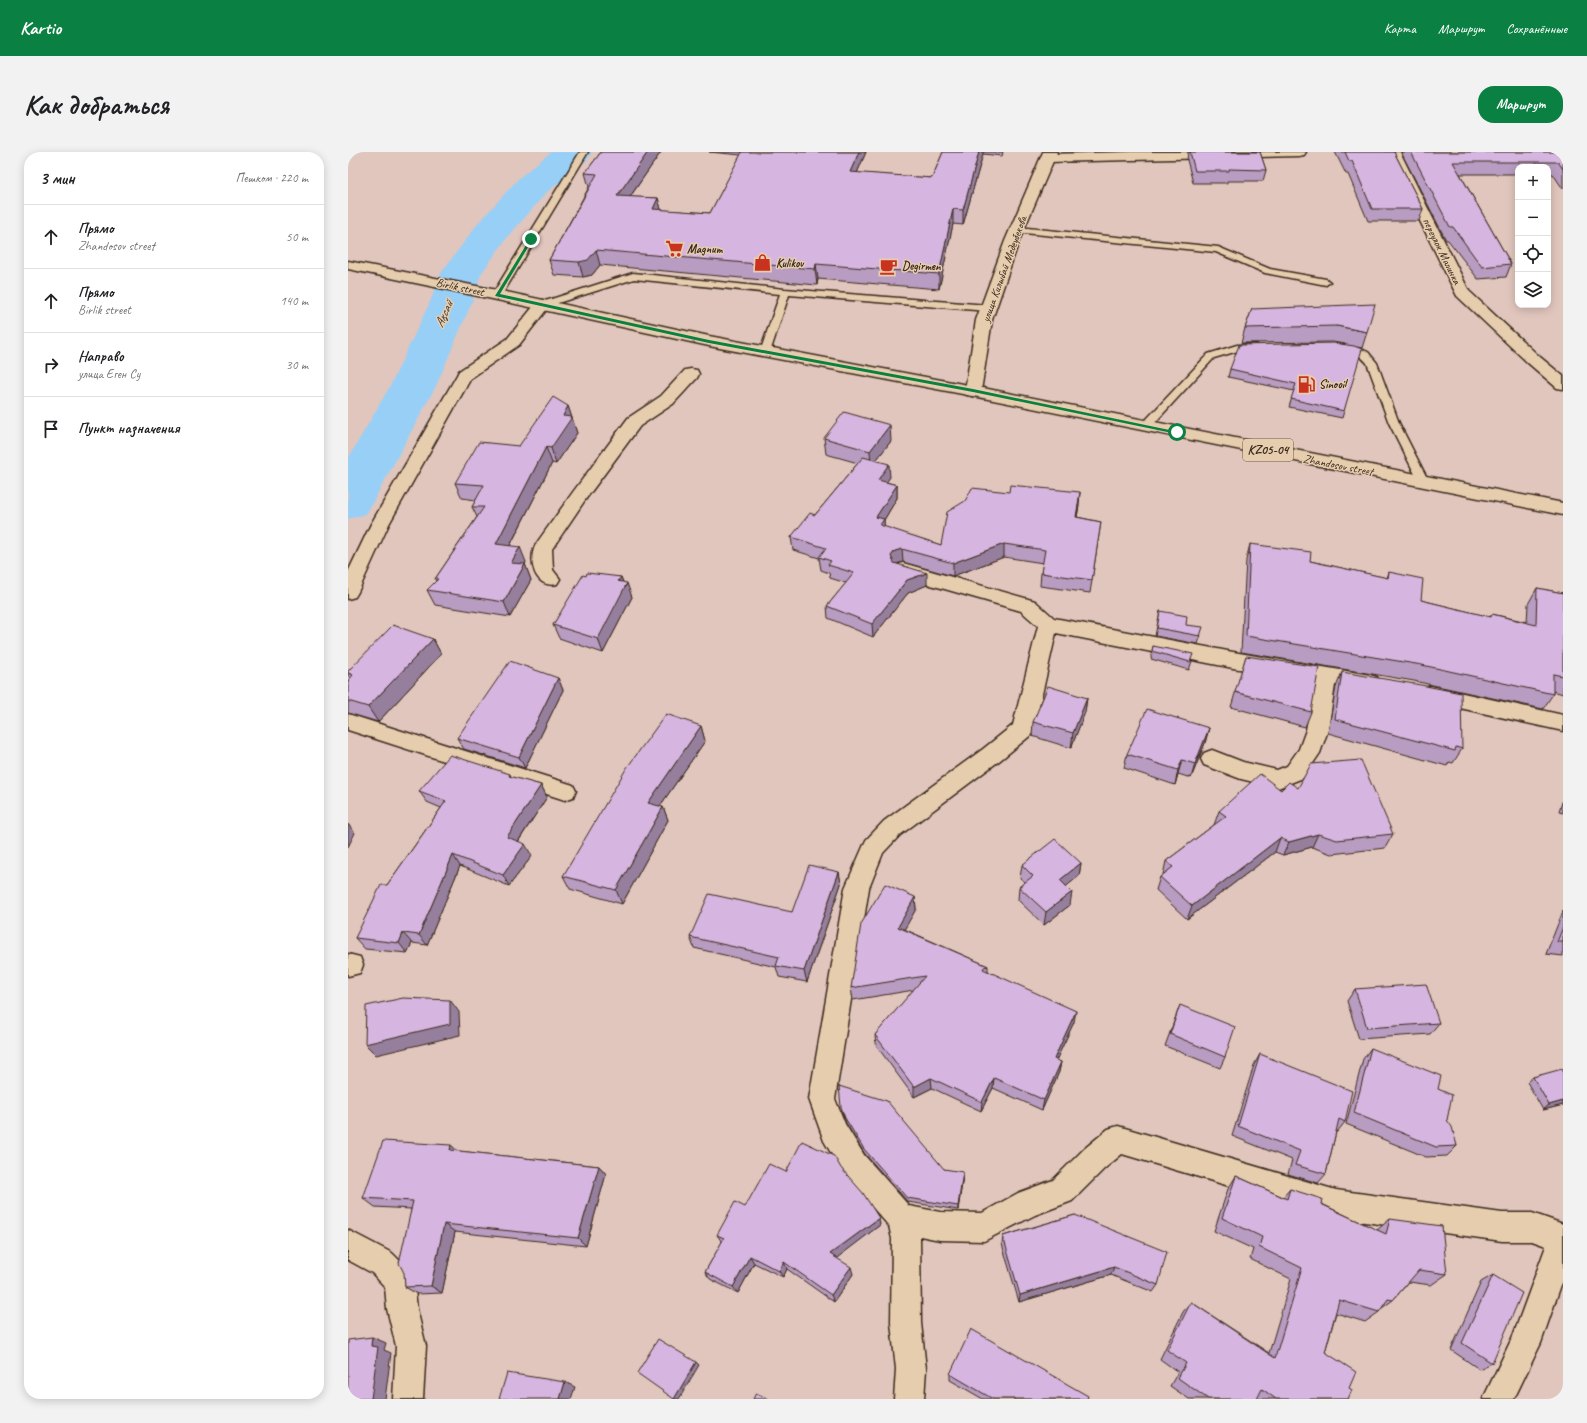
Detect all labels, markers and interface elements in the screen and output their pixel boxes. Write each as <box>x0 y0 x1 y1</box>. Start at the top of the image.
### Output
text: Kartio <box>20 16 61 40</box>
text: Карта <box>1384 20 1416 37</box>
text: Маршрут <box>1438 20 1484 37</box>
text: Сохранённые <box>1506 20 1567 37</box>
button: Маршрут <box>1478 86 1563 123</box>
text: Как добраться <box>24 87 169 122</box>
map controls <box>1515 164 1551 308</box>
button: + <box>1515 164 1551 200</box>
text: 3 мин <box>40 168 75 189</box>
text: Пешком · 220 m <box>235 170 308 186</box>
button: − <box>1515 200 1551 236</box>
street label: улица Килыбай Медеубекова <box>977 213 1031 325</box>
street label: переулок Малинка <box>1419 215 1465 288</box>
text: Прямо <box>78 219 114 238</box>
icon: ahead <box>40 226 62 248</box>
text: 50 m <box>286 229 308 245</box>
route end <box>522 230 540 248</box>
button: locate <box>1515 236 1551 272</box>
text: Zhandosov street <box>78 238 155 254</box>
supermarket icon: Magnum <box>664 239 684 259</box>
place label: Magnum <box>687 241 723 257</box>
shop icon: Kulikov <box>753 253 773 273</box>
place label: Kulikov <box>776 255 805 271</box>
cafe icon: Degirmen <box>879 256 899 276</box>
place label: Degirmen <box>902 258 941 274</box>
button: layers <box>1515 272 1551 308</box>
street label: Birlik street <box>435 274 486 300</box>
text: Прямо <box>78 283 114 302</box>
icon: ahead <box>40 290 62 312</box>
text: 140 m <box>280 293 308 309</box>
water label: Ақсай <box>431 296 458 330</box>
text: Birlik street <box>78 302 131 318</box>
text: Направо <box>78 347 124 366</box>
icon: right <box>40 354 62 376</box>
text: 30 m <box>286 357 308 373</box>
text: улица Еген Су <box>78 366 140 382</box>
fuel station icon: Sinooil <box>1296 374 1316 394</box>
place label: Sinooil <box>1319 376 1349 392</box>
icon: arrive <box>40 418 62 440</box>
text: Пункт назначения <box>78 419 180 438</box>
route start <box>1168 423 1186 441</box>
road number: KZ05-04 <box>1243 439 1293 461</box>
street label: Zhandosov street <box>1302 450 1376 480</box>

